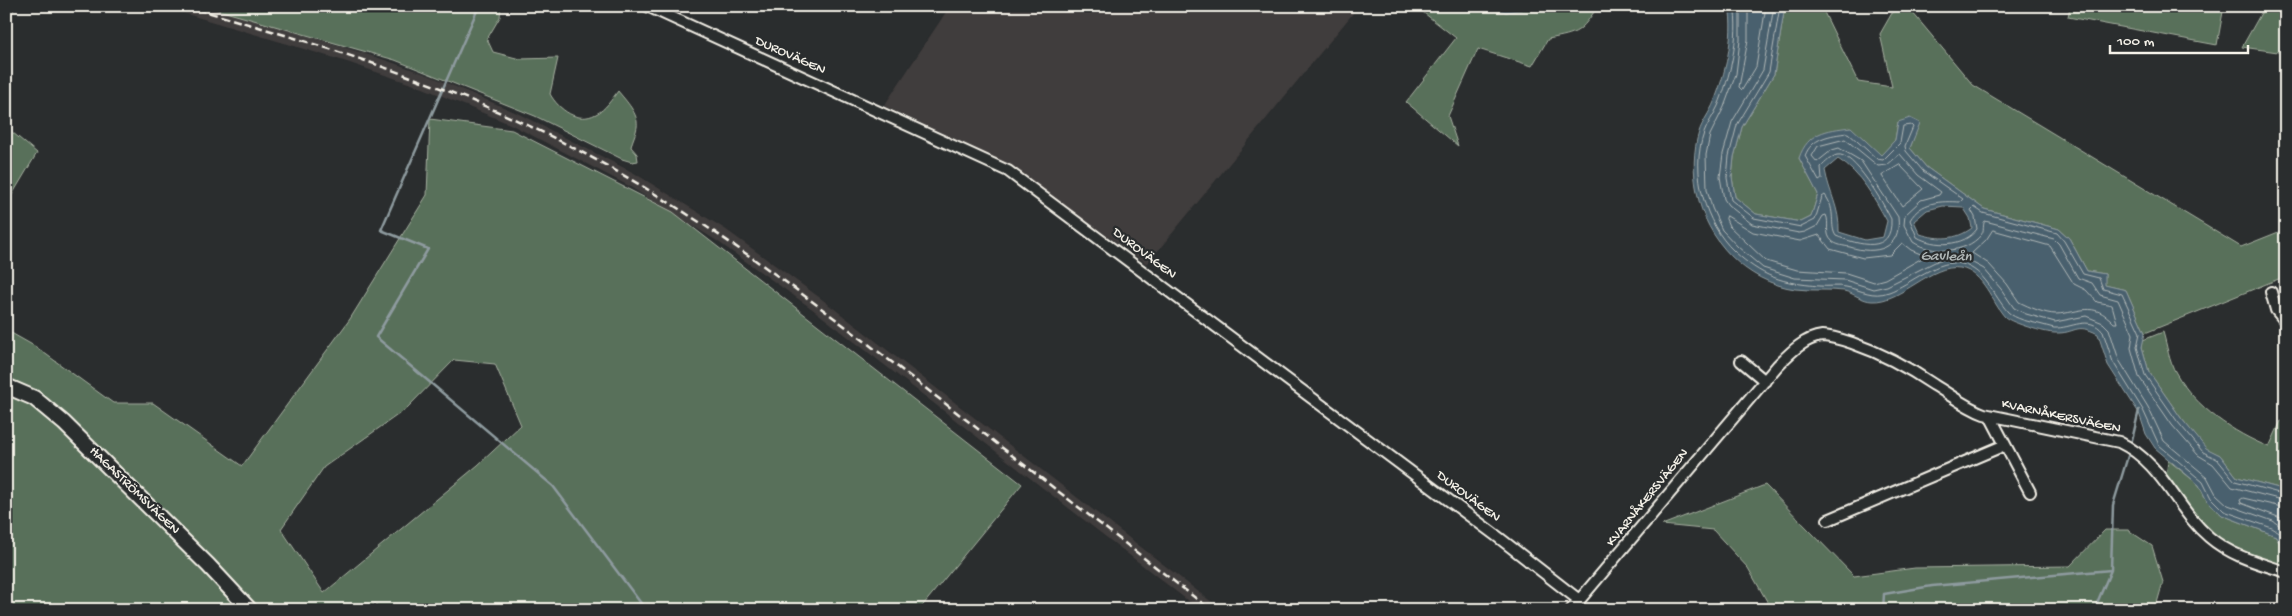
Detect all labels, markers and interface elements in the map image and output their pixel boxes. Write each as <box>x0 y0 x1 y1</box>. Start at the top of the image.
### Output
scale bar <box>2110 22 2247 54</box>
street label: DUROVÄGEN <box>751 32 828 79</box>
text: 100 m <box>2116 33 2155 51</box>
street label: DUROVÄGEN <box>1108 224 1179 284</box>
water label: Gavleån <box>1920 248 1972 266</box>
street label: KVARNÅKERSVÄGEN <box>2000 396 2122 438</box>
street label: HAGASTRÖMSVÄGEN <box>85 443 183 539</box>
street label: KVARNÅKERSVÄGEN <box>1603 445 1693 551</box>
street label: DUROVÄGEN <box>1432 467 1503 527</box>

